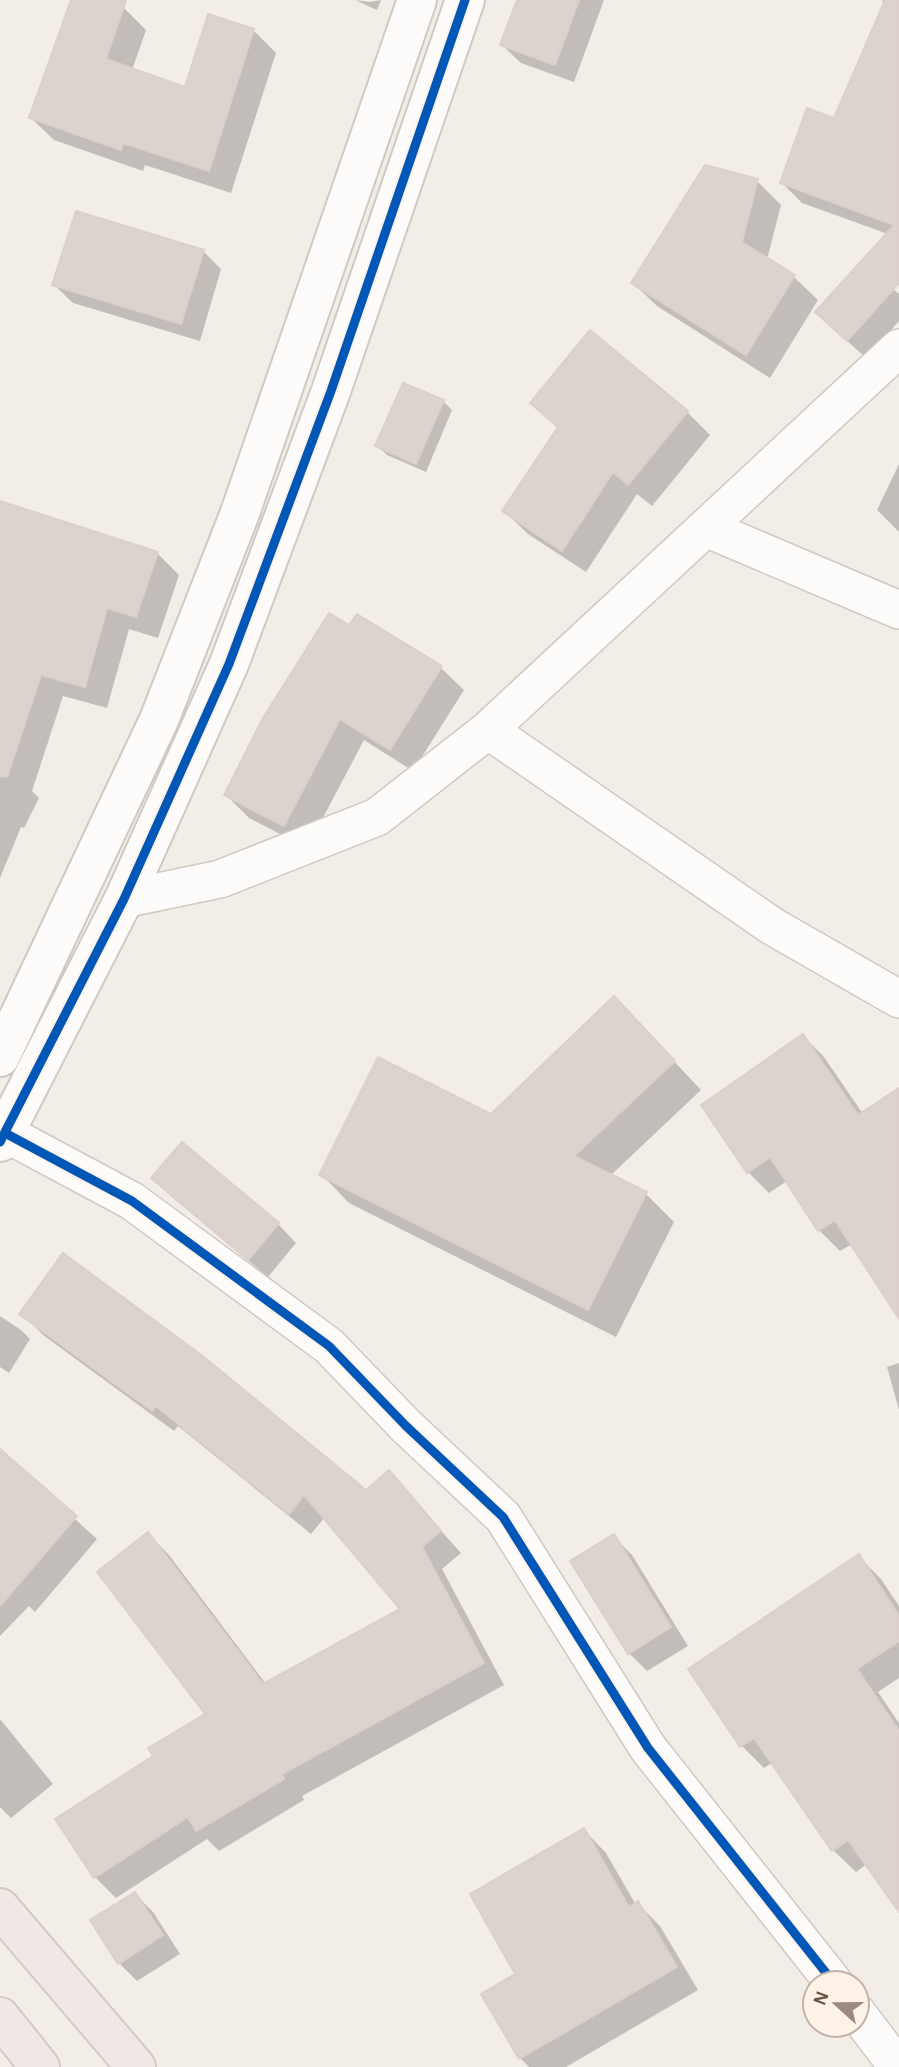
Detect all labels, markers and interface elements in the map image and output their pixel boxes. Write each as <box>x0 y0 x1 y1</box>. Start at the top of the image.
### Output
north arrow <box>801 1969 871 2039</box>
text: N <box>810 1989 833 2008</box>

